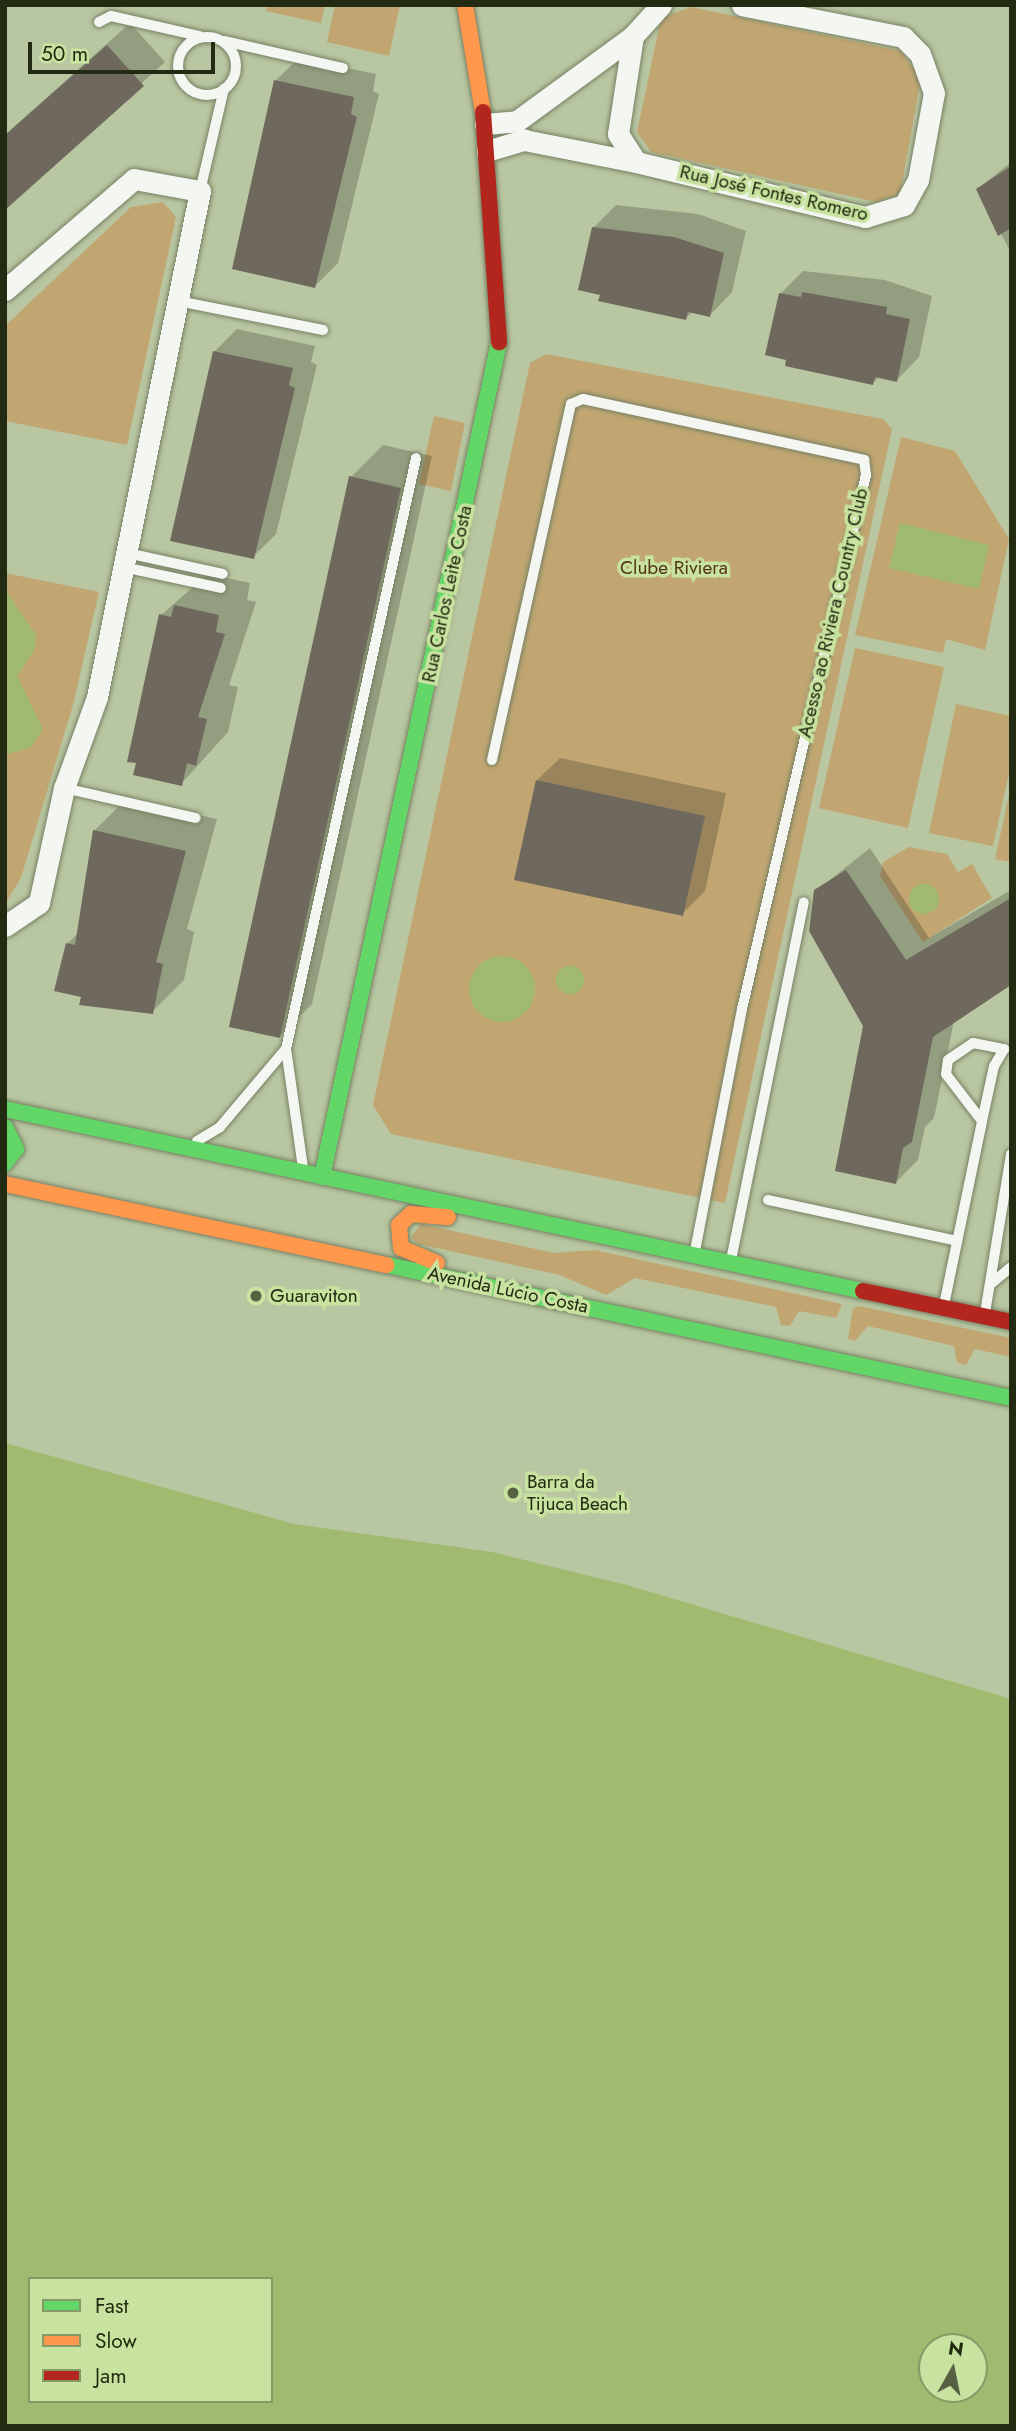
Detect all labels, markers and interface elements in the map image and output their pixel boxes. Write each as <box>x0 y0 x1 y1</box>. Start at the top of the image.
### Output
scale bar <box>32 28 219 72</box>
text: 50 m <box>41 39 88 69</box>
street label: Rua José Fontes Romero <box>678 160 870 226</box>
street label: Acesso ao Riviera Country Club <box>793 486 873 740</box>
street label: Rua Carlos Leite Costa <box>417 503 477 685</box>
park label: Clube Riviera <box>620 557 728 579</box>
street label: Avenida Lúcio Costa <box>426 1262 590 1318</box>
place label: Guaraviton <box>270 1285 358 1307</box>
marker: Guaraviton <box>248 1288 264 1304</box>
place label: Barra da Tijuca Beach <box>527 1471 628 1515</box>
marker: Barra da Tijuca Beach <box>505 1485 521 1501</box>
legend <box>28 2277 273 2403</box>
text: Fast <box>95 2291 128 2321</box>
text: Slow <box>95 2326 137 2356</box>
north arrow <box>918 2333 988 2403</box>
text: N <box>946 2334 966 2363</box>
text: Jam <box>95 2361 127 2391</box>

